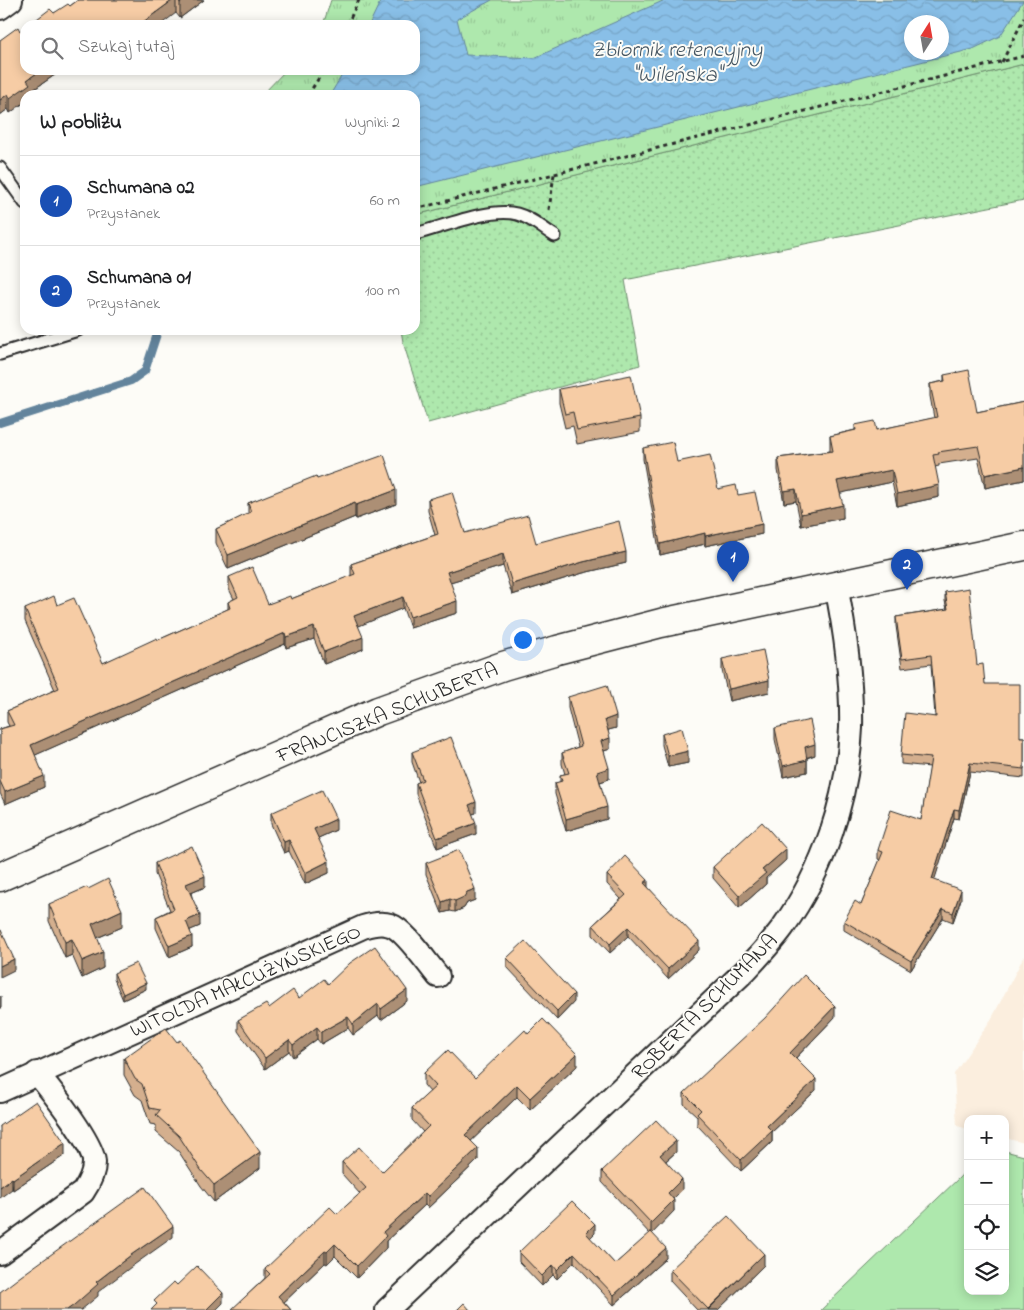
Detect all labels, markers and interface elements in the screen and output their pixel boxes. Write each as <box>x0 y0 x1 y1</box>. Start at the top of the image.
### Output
north arrow <box>904 15 949 60</box>
search box <box>20 20 420 75</box>
icon: search <box>38 34 66 62</box>
text: Szukaj tutaj <box>78 34 174 61</box>
water label: Zbiornik retencyjny "Wileńska" <box>592 35 763 92</box>
text: W pobliżu <box>40 108 122 138</box>
text: Wyniki: 2 <box>345 111 400 135</box>
text: Schumana 02 <box>87 175 195 202</box>
text: 1 <box>53 189 59 213</box>
text: 60 m <box>370 189 400 213</box>
text: Przystanek <box>87 202 160 226</box>
text: Schumana 01 <box>87 265 191 292</box>
text: 2 <box>52 279 60 303</box>
text: 100 m <box>365 279 400 303</box>
text: Przystanek <box>87 292 160 316</box>
pin: 1 <box>717 541 749 582</box>
pin: 2 <box>891 549 923 590</box>
your location <box>510 627 536 653</box>
street label: FRANCISZKA SCHUBERTA <box>272 656 503 772</box>
street label: WITOLDA MAŁCUŻYŃSKIEGO <box>125 917 366 1046</box>
street label: ROBERTA SCHUMANA <box>625 927 785 1087</box>
map controls <box>964 1115 1009 1295</box>
button: + <box>964 1115 1009 1160</box>
button: − <box>964 1160 1009 1205</box>
button: locate <box>964 1205 1009 1250</box>
button: layers <box>964 1250 1009 1295</box>

